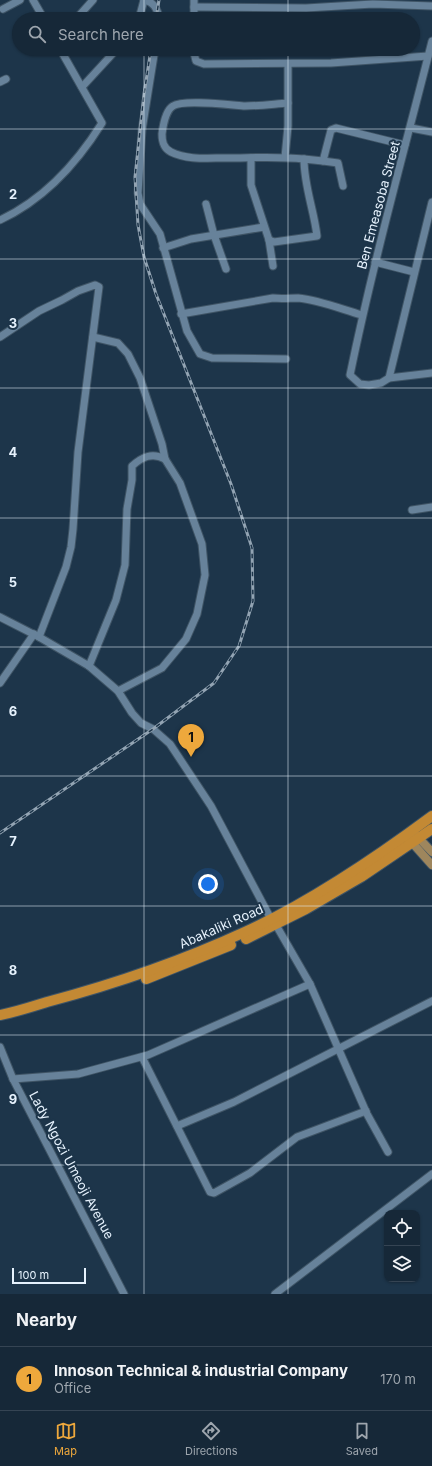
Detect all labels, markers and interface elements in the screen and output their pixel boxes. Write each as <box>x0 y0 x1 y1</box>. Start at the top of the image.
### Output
search box <box>12 12 420 56</box>
icon: search <box>26 23 48 45</box>
text: Search here <box>58 25 144 44</box>
street label: Ben Emeasoba Street <box>353 139 403 271</box>
text: 2 <box>9 186 17 202</box>
text: 3 <box>9 315 17 331</box>
text: 4 <box>9 444 18 460</box>
text: 5 <box>9 574 17 590</box>
text: 6 <box>9 703 17 719</box>
pin: 1 <box>178 724 204 757</box>
text: 7 <box>9 833 17 849</box>
your location <box>198 874 218 894</box>
street label: Abakaliki Road <box>176 900 266 952</box>
text: 8 <box>9 962 17 978</box>
street label: Lady Ngozi Umeoji Avenue <box>26 1088 118 1242</box>
text: 9 <box>9 1091 17 1107</box>
map controls <box>384 1210 420 1282</box>
button: locate <box>384 1210 420 1246</box>
button: layers <box>384 1246 420 1282</box>
scale bar <box>12 1266 86 1285</box>
text: 100 m <box>18 1268 49 1282</box>
text: Nearby <box>16 1310 77 1330</box>
text: Innoson Technical & industrial Company <box>54 1361 348 1380</box>
text: 1 <box>26 1371 32 1387</box>
text: 170 m <box>380 1371 416 1387</box>
text: Office <box>54 1380 91 1396</box>
tab: Map <box>54 1420 77 1458</box>
tab: Directions <box>185 1420 238 1458</box>
tab: Saved <box>346 1420 378 1458</box>

